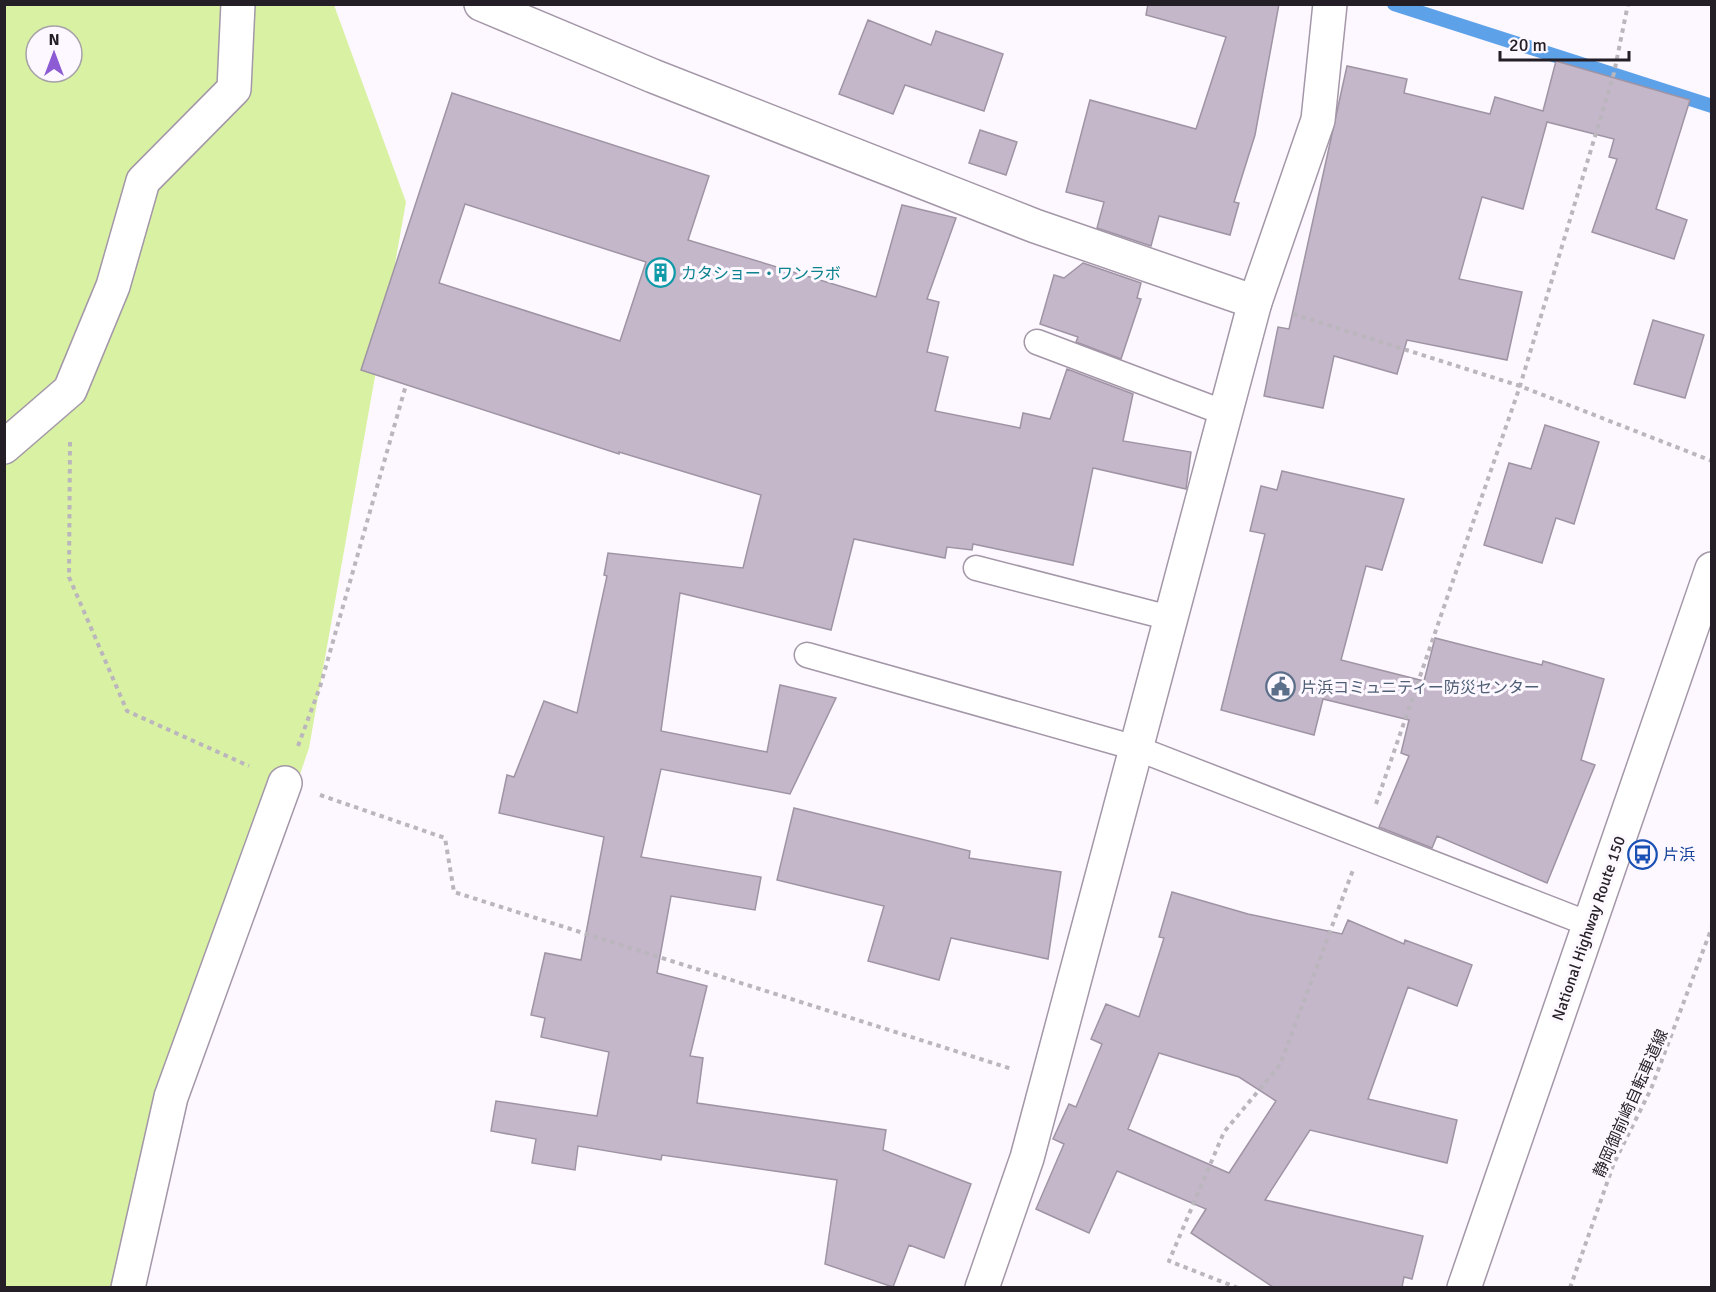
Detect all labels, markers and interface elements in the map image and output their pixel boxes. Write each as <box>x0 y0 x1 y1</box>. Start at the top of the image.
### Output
north arrow <box>24 24 84 84</box>
scale bar <box>1500 24 1629 62</box>
text: N <box>48 30 60 50</box>
text: 20 m <box>1509 34 1547 56</box>
building icon: カタショー・ワンラボ <box>644 257 676 289</box>
place label: カタショー・ワンラボ <box>681 264 841 284</box>
public building icon: 片浜コミュニティー防災センター <box>1264 671 1296 703</box>
place label: 片浜コミュニティー防災センター <box>1301 678 1540 698</box>
street label: National Highway Route 150 <box>1548 833 1630 1023</box>
bus stop icon: 片浜 <box>1626 838 1658 870</box>
place label: 片浜 <box>1663 845 1695 865</box>
street label: 静岡御前崎自転車道線 <box>1589 1026 1673 1181</box>

